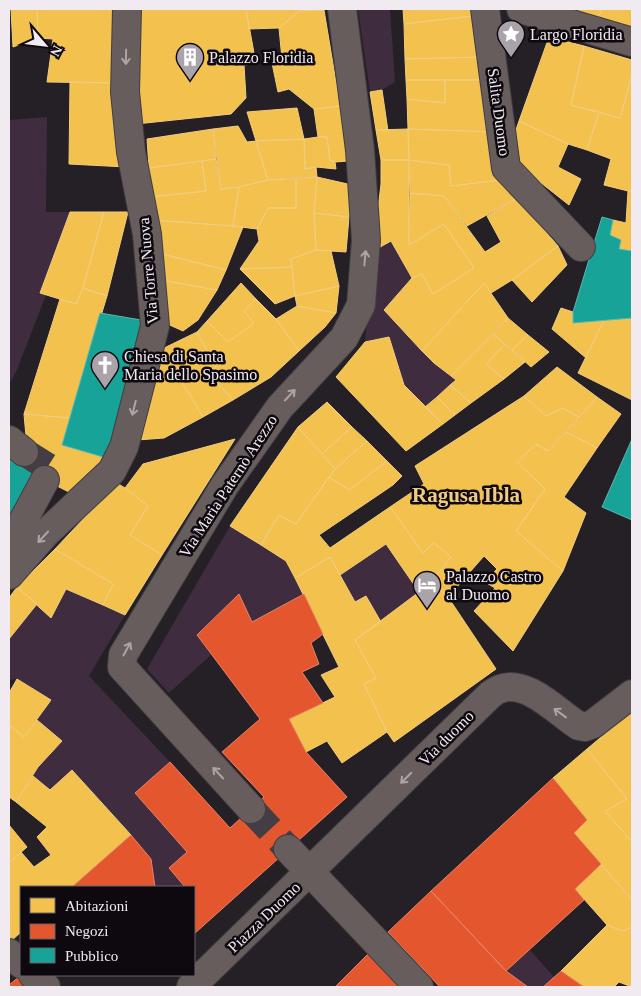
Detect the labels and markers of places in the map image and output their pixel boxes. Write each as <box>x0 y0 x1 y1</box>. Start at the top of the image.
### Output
place icon: Largo Floridia <box>496 19 526 58</box>
place label: Largo Floridia <box>530 26 623 44</box>
building icon: Palazzo Floridia <box>175 42 205 81</box>
place label: Palazzo Floridia <box>209 49 313 66</box>
place label: Chiesa di Santa Maria dello Spasimo <box>124 348 257 384</box>
church icon: Chiesa di Santa Maria dello Spasimo <box>90 350 120 389</box>
place label: Palazzo Castro al Duomo <box>446 568 542 603</box>
hotel icon: Palazzo Castro al Duomo <box>412 570 442 609</box>

